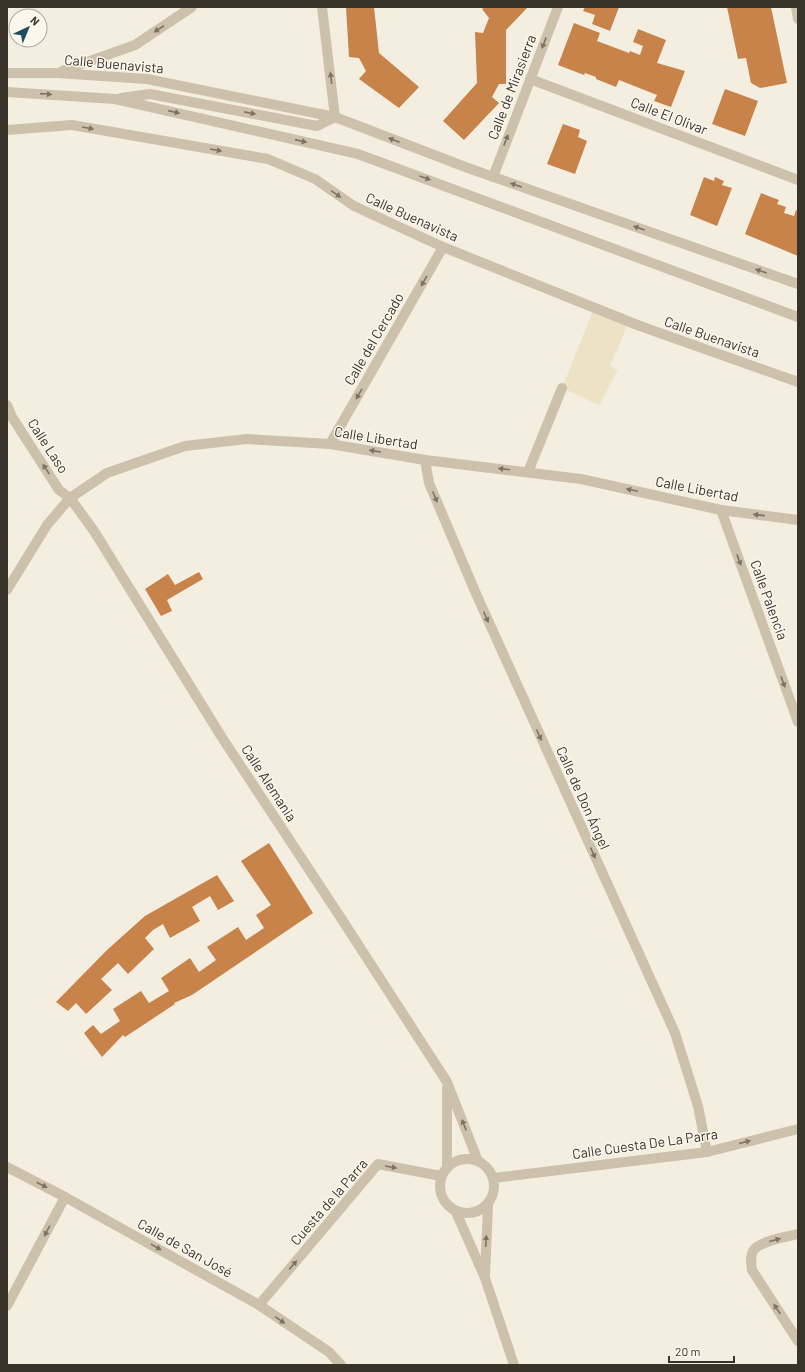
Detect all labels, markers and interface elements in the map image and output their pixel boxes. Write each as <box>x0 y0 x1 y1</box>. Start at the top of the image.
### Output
north arrow <box>8 8 48 48</box>
text: N <box>28 13 42 28</box>
one-way arrow <box>154 25 165 32</box>
street label: Calle de Mirasierra <box>484 32 539 142</box>
one-way arrow <box>540 37 546 49</box>
street label: Calle Buenavista <box>64 51 164 76</box>
one-way arrow <box>328 72 334 84</box>
one-way arrow <box>40 90 52 97</box>
street label: Calle El Olivar <box>628 93 710 138</box>
one-way arrow <box>168 110 180 116</box>
one-way arrow <box>244 110 256 116</box>
one-way arrow <box>81 125 94 131</box>
one-way arrow <box>504 134 510 146</box>
one-way arrow <box>388 136 400 142</box>
one-way arrow <box>295 138 307 144</box>
one-way arrow <box>210 148 222 154</box>
one-way arrow <box>420 175 432 181</box>
one-way arrow <box>509 182 521 188</box>
street label: Calle Buenavista <box>363 189 461 245</box>
one-way arrow <box>331 190 342 198</box>
one-way arrow <box>632 225 644 231</box>
one-way arrow <box>755 268 767 274</box>
one-way arrow <box>420 275 427 287</box>
street label: Calle del Cercado <box>340 289 407 388</box>
street label: Calle Buenavista <box>662 312 762 361</box>
one-way arrow <box>355 388 362 400</box>
street label: Calle Laso <box>24 415 72 476</box>
street label: Calle Libertad <box>333 423 419 452</box>
one-way arrow <box>369 448 381 454</box>
one-way arrow <box>42 463 49 475</box>
one-way arrow <box>498 466 510 472</box>
street label: Calle Libertad <box>654 472 740 505</box>
one-way arrow <box>626 486 638 492</box>
one-way arrow <box>432 492 438 504</box>
one-way arrow <box>753 511 765 518</box>
one-way arrow <box>737 554 743 566</box>
street label: Calle Palencia <box>747 558 792 642</box>
one-way arrow <box>483 611 489 622</box>
one-way arrow <box>781 676 787 688</box>
one-way arrow <box>536 729 542 741</box>
street label: Calle Alemania <box>238 741 301 824</box>
street label: Calle de Don Ángel <box>553 744 614 852</box>
one-way arrow <box>590 848 596 859</box>
one-way arrow <box>460 1118 466 1130</box>
street label: Calle Cuesta De La Parra <box>571 1125 719 1162</box>
one-way arrow <box>739 1139 751 1145</box>
street label: Cuesta de la Parra <box>286 1155 371 1248</box>
one-way arrow <box>384 1164 397 1170</box>
one-way arrow <box>36 1182 48 1188</box>
street label: Calle de San José <box>135 1215 236 1281</box>
one-way arrow <box>44 1225 50 1237</box>
one-way arrow <box>483 1235 490 1247</box>
one-way arrow <box>769 1237 781 1243</box>
one-way arrow <box>150 1244 162 1251</box>
one-way arrow <box>289 1259 298 1270</box>
one-way arrow <box>773 1303 780 1314</box>
one-way arrow <box>275 1316 286 1324</box>
scale bar <box>669 1338 734 1364</box>
text: 20 m <box>675 1344 701 1358</box>

